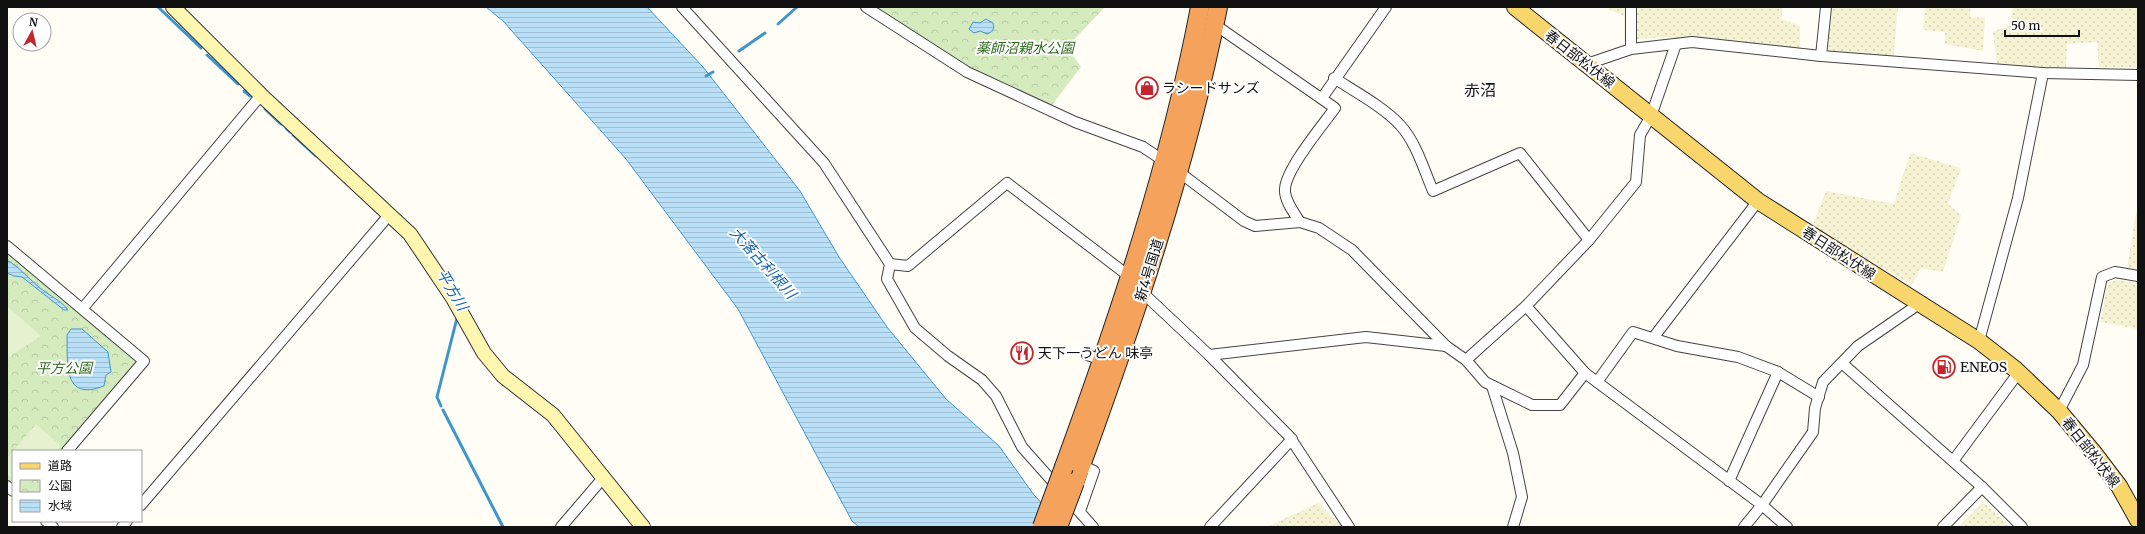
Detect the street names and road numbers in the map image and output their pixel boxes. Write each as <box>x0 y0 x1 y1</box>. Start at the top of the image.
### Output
street label: 春日部松伏線 <box>1541 26 1619 92</box>
street label: 春日部松伏線 <box>1799 223 1879 283</box>
street label: 新4号国道 <box>1131 236 1167 304</box>
street label: 春日部松伏線 <box>2058 413 2124 491</box>

